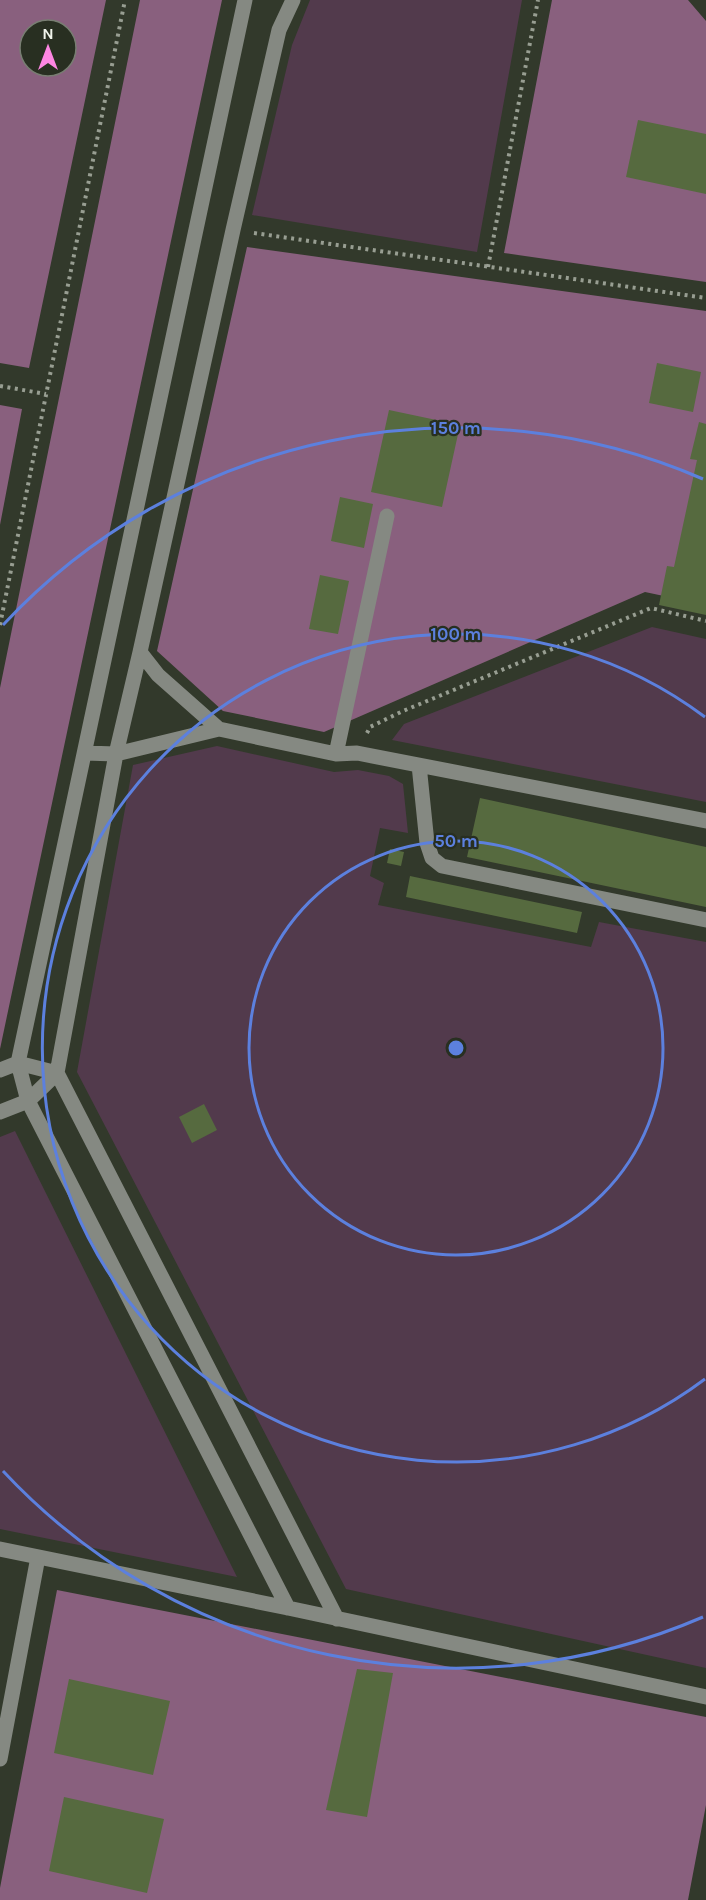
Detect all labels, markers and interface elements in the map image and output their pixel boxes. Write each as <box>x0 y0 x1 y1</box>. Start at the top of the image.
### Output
north arrow <box>18 18 78 78</box>
text: N <box>42 24 54 43</box>
text: 150 m <box>431 417 481 439</box>
text: 100 m <box>431 623 481 645</box>
text: 50 m <box>434 830 478 852</box>
centre of rings <box>446 1038 466 1058</box>

